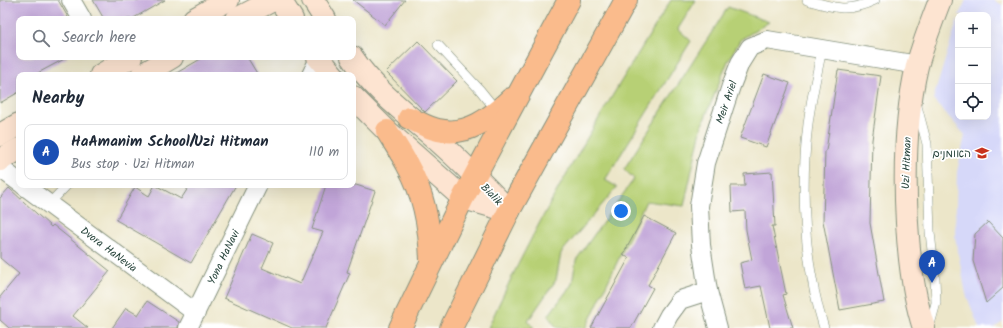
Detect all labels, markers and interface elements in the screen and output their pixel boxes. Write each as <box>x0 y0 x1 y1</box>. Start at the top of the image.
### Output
map controls <box>955 12 991 120</box>
button: + <box>955 12 991 48</box>
search box <box>16 16 356 60</box>
text: Search here <box>62 26 136 50</box>
icon: search <box>30 27 52 49</box>
button: − <box>955 48 991 84</box>
street label: Meir Ariel <box>711 78 743 126</box>
button: locate <box>955 84 991 120</box>
text: Nearby <box>32 85 84 112</box>
text: HaAmanim School/Uzi Hitman <box>71 130 269 154</box>
street label: Uzi Hitman <box>897 136 917 190</box>
text: A <box>42 142 50 163</box>
text: 110 m <box>309 142 339 163</box>
place label: האומנים <box>932 145 971 163</box>
school or university icon: האומנים <box>974 145 990 161</box>
text: Bus stop · Uzi Hitman <box>71 154 194 175</box>
street label: Bialik <box>476 179 507 211</box>
your location <box>611 201 631 221</box>
street label: Dvora HaNevia <box>76 222 141 277</box>
street label: Yona HaNavi <box>203 227 245 288</box>
pin: A <box>919 250 945 283</box>

